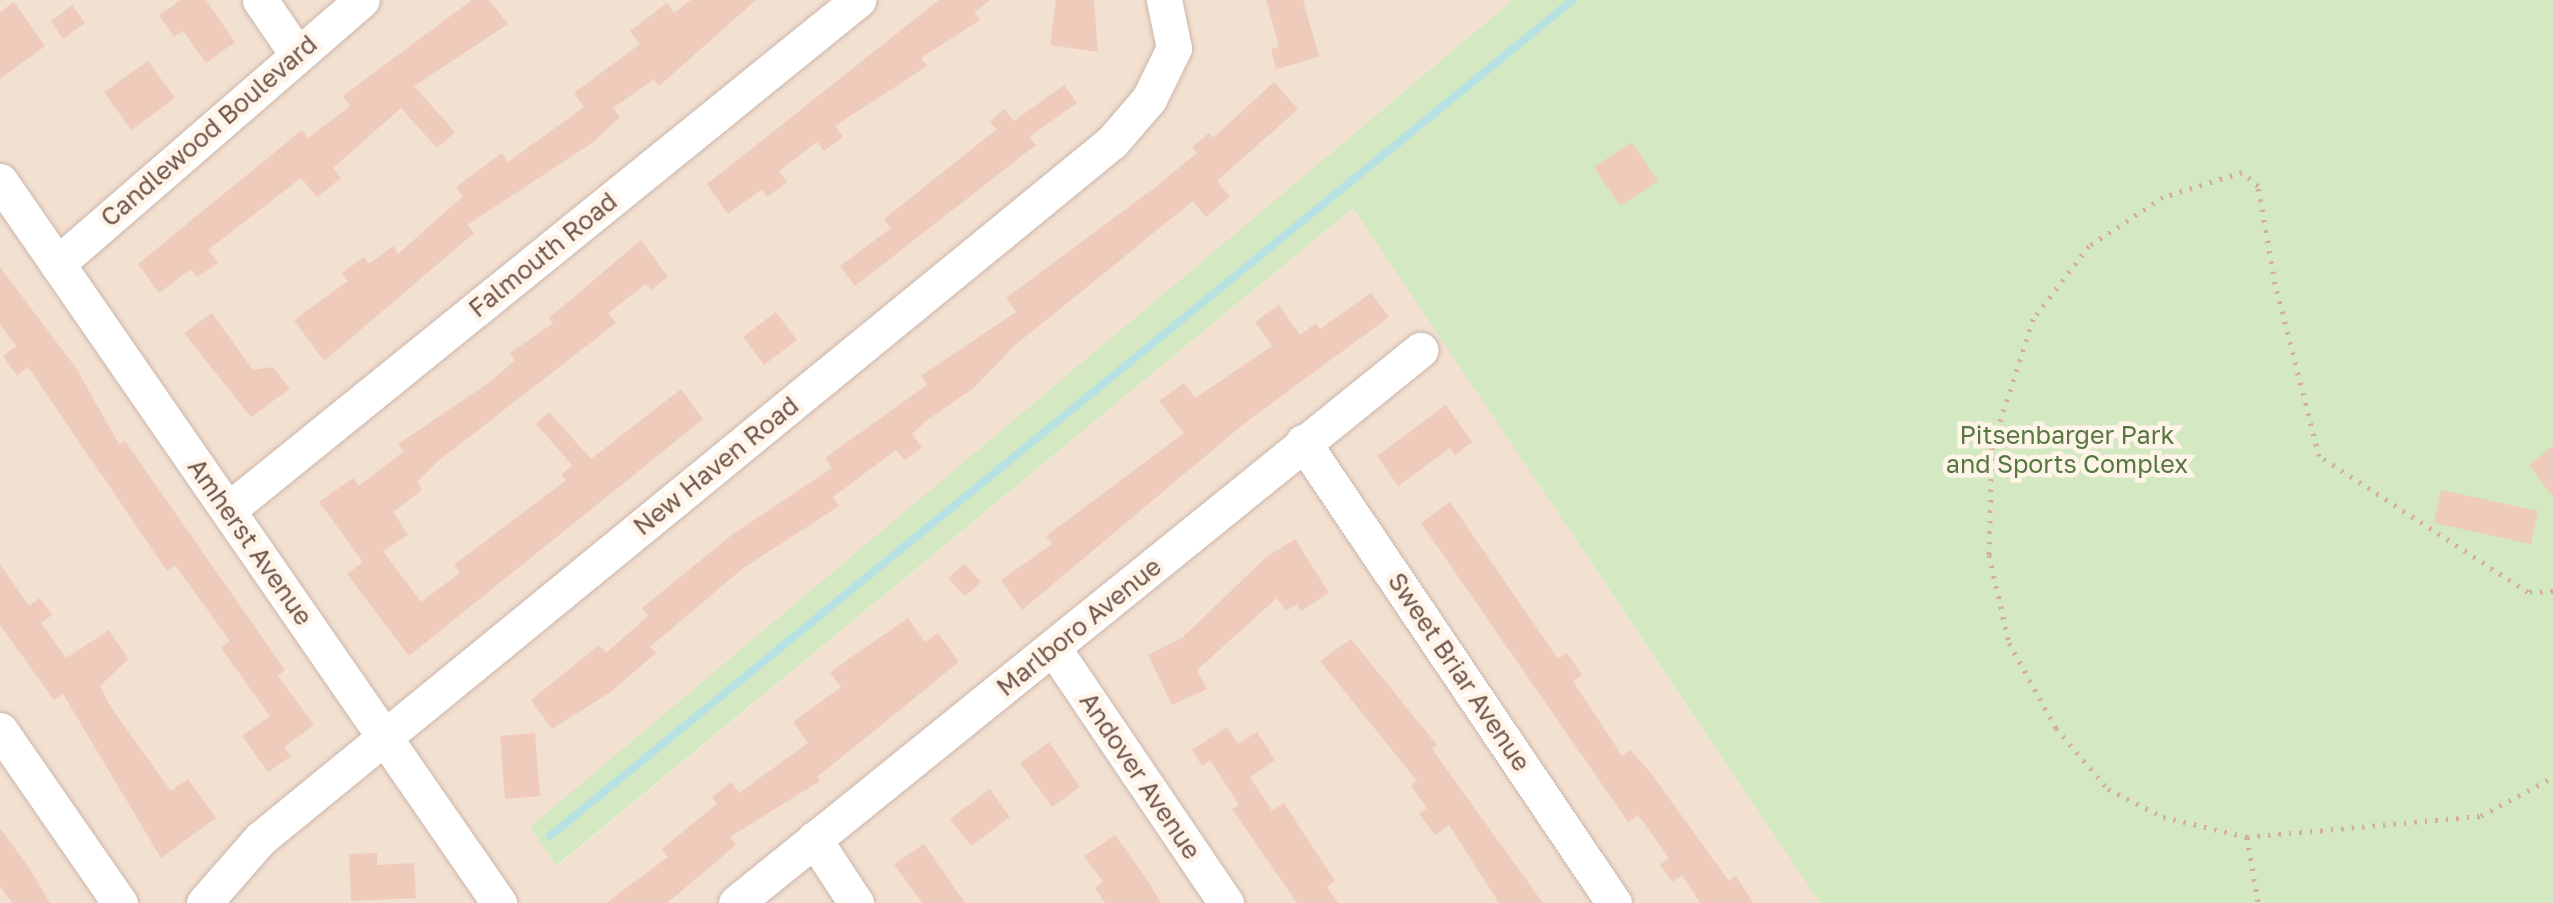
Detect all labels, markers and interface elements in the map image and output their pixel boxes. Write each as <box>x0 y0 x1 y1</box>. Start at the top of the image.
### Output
street label: Candlewood Boulevard <box>95 29 323 233</box>
street label: Falmouth Road <box>463 186 623 324</box>
street label: New Haven Road <box>628 390 804 542</box>
park label: Pitsenbarger Park and Sports Complex <box>1946 421 2188 480</box>
street label: Amherst Avenue <box>181 453 319 631</box>
street label: Marlboro Avenue <box>991 552 1167 702</box>
street label: Sweet Briar Avenue <box>1382 567 1536 777</box>
street label: Andover Avenue <box>1073 687 1207 865</box>

